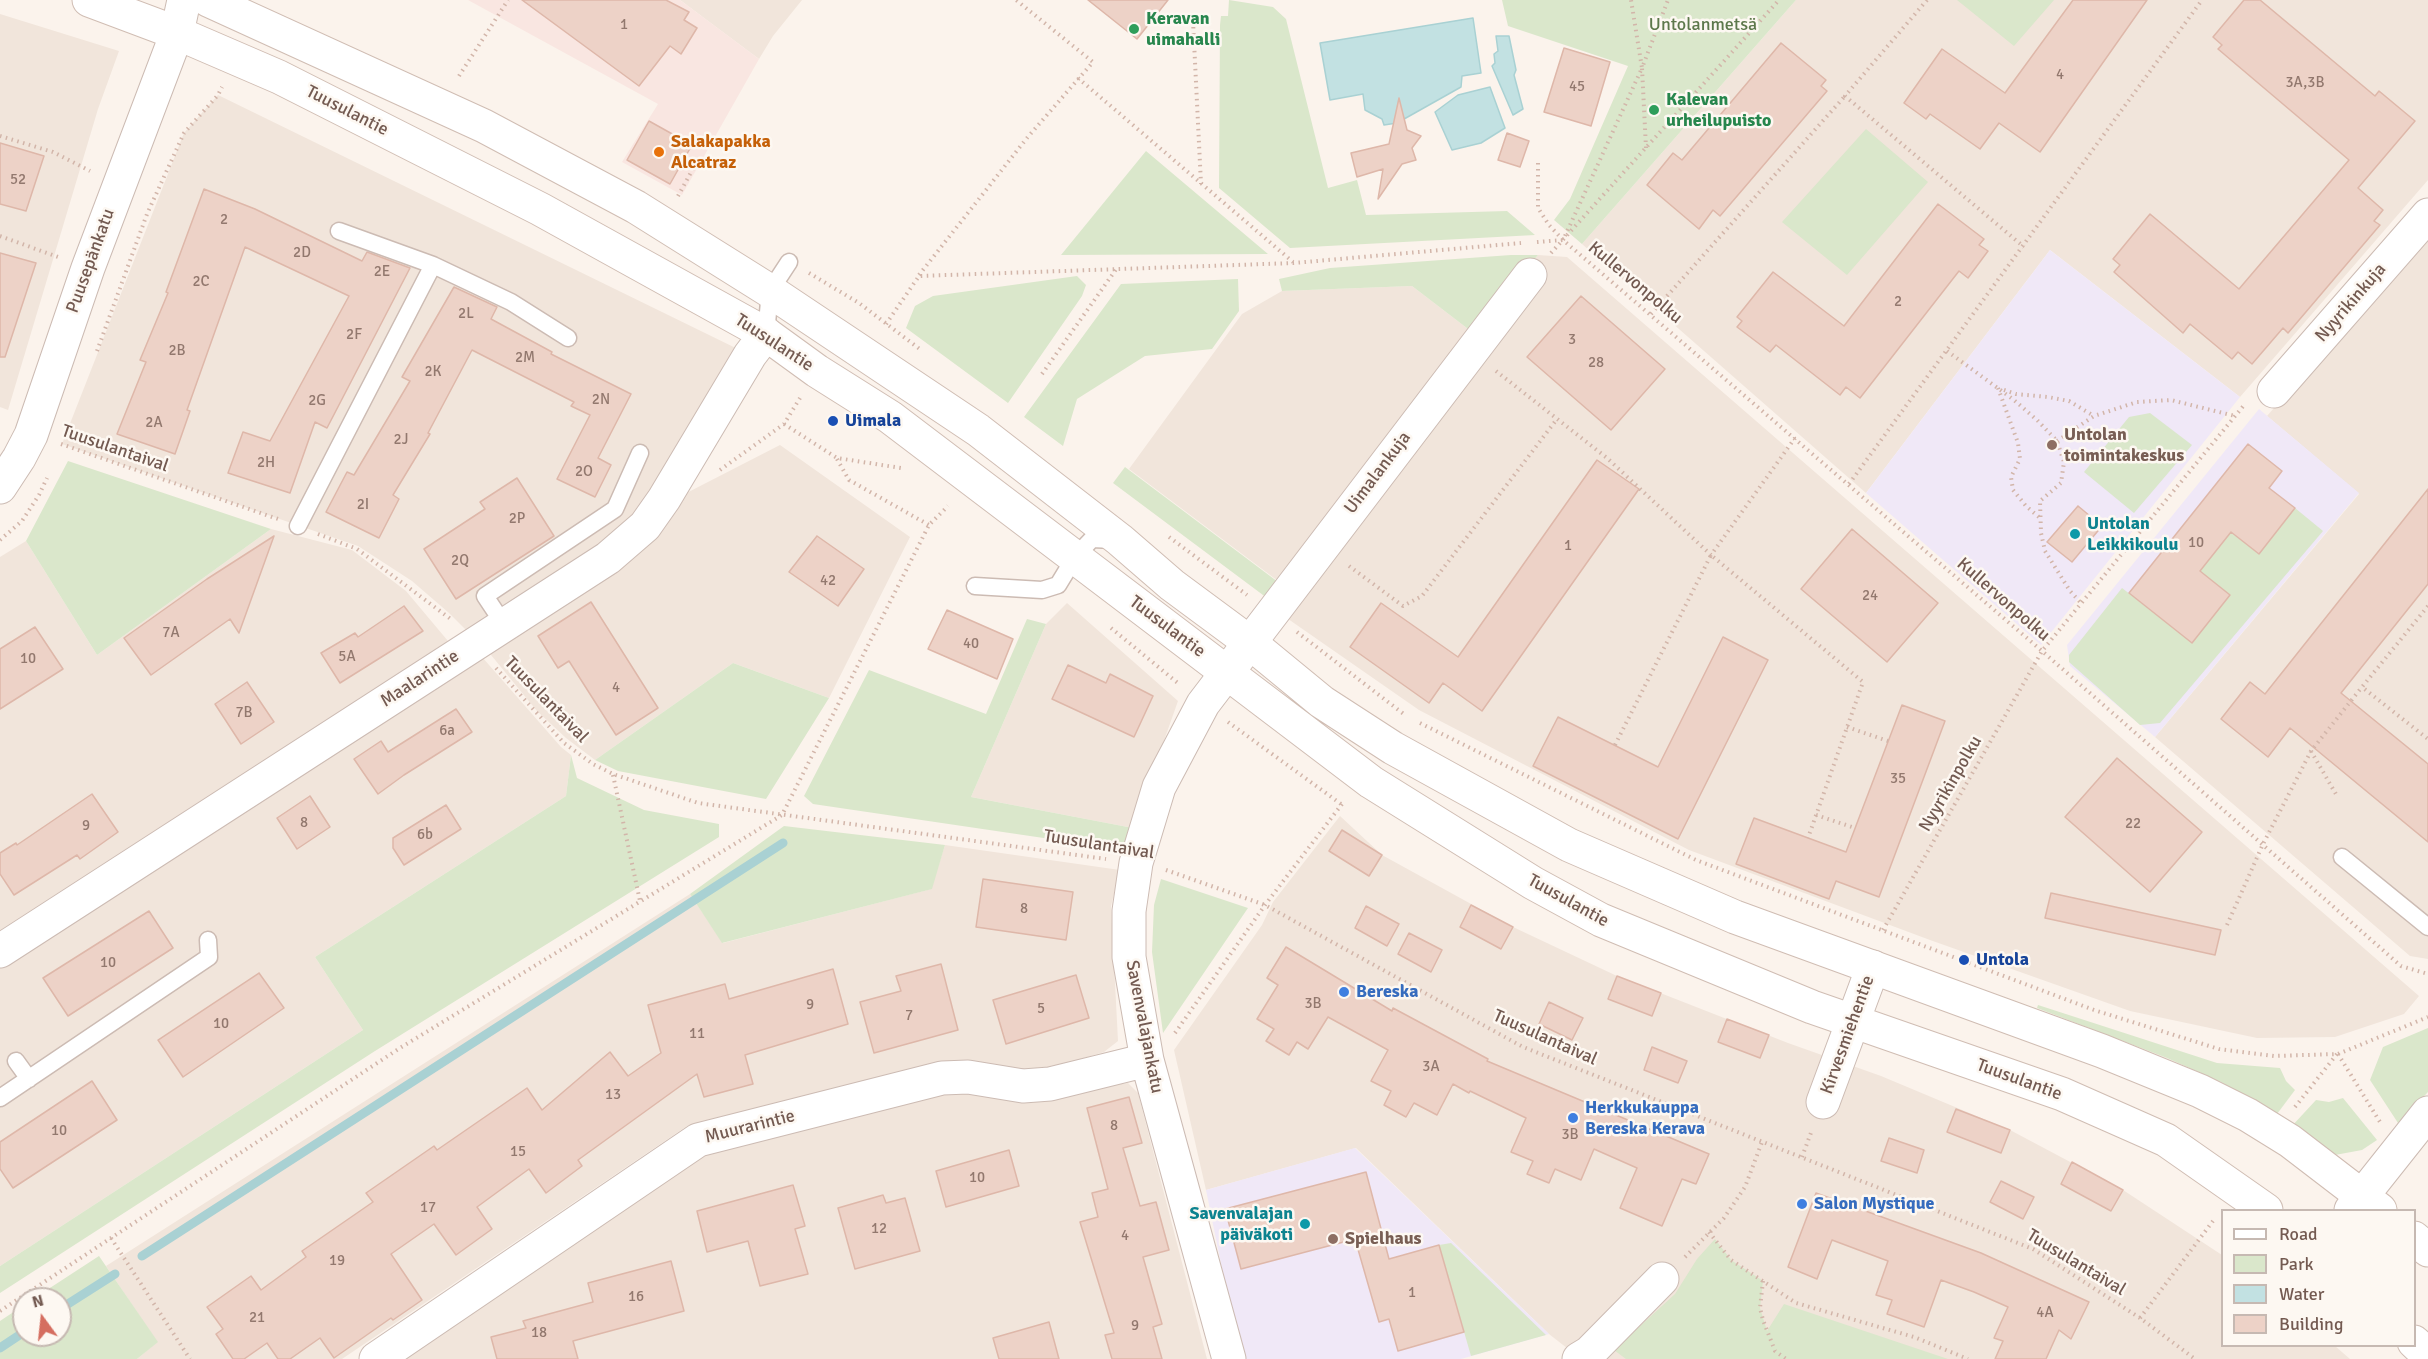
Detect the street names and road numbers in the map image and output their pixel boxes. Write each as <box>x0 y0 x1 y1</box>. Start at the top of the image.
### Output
street label: Tuusulantie <box>302 81 392 141</box>
street label: Puusepänkatu <box>62 206 120 316</box>
street label: Kullervonpolku <box>1583 237 1687 329</box>
street label: Nyyrikinkuja <box>2311 259 2391 347</box>
street label: Tuusulantie <box>731 310 817 376</box>
street label: Tuusulantaival <box>59 421 171 477</box>
street label: Uimalankuja <box>1340 428 1416 518</box>
street label: Kullervonpolku <box>1952 554 2054 646</box>
street label: Tuusulantie <box>1125 591 1209 663</box>
street label: Maalarintie <box>377 646 463 712</box>
street label: Tuusulantaival <box>499 652 593 748</box>
street label: Nyyrikinpolku <box>1915 732 1987 836</box>
street label: Tuusulantaival <box>1042 826 1156 864</box>
street label: Tuusulantie <box>1524 870 1612 932</box>
street label: Savenvalajankatu <box>1121 959 1167 1095</box>
street label: Kirvesmiehentie <box>1817 973 1879 1097</box>
street label: Tuusulantaival <box>1490 1005 1600 1071</box>
street label: Tuusulantie <box>1973 1055 2065 1105</box>
street label: Muurarintie <box>703 1105 797 1149</box>
street label: Tuusulantaival <box>2023 1225 2129 1301</box>

